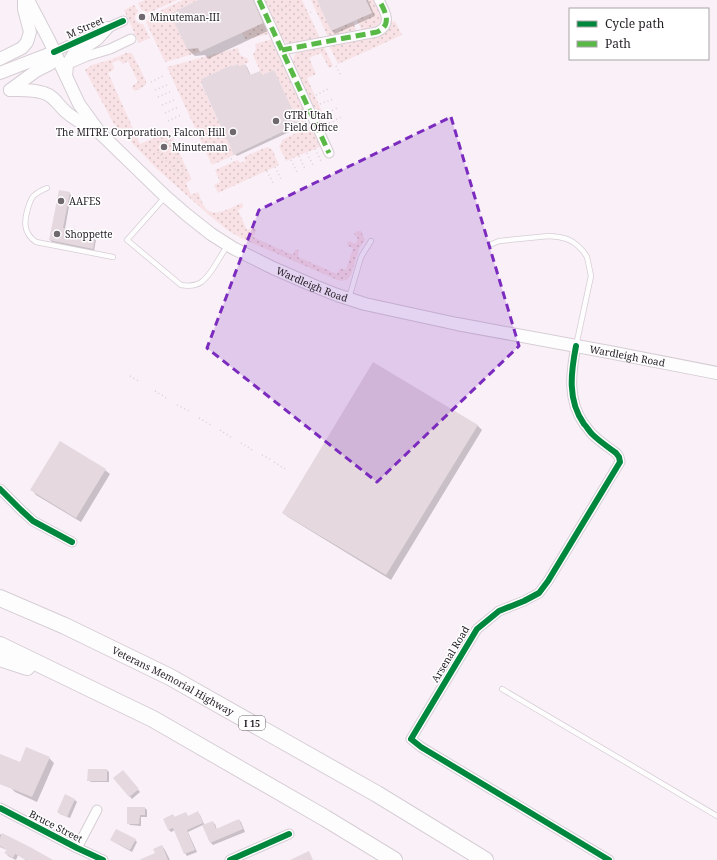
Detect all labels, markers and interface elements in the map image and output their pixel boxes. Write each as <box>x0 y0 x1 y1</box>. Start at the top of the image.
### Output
legend <box>569 8 709 60</box>
place label: Minuteman-III <box>150 10 220 24</box>
street label: M Street <box>64 12 106 42</box>
marker: Minuteman-III <box>137 12 147 22</box>
text: Cycle path <box>605 15 665 32</box>
text: Path <box>605 35 631 52</box>
place label: GTRI Utah Field Office <box>284 108 338 134</box>
marker: GTRI Utah Field Office <box>271 116 281 126</box>
place label: The MITRE Corporation, Falcon Hill <box>56 125 225 139</box>
marker: The MITRE Corporation, Falcon Hill <box>228 127 238 137</box>
place label: Minuteman <box>172 140 228 154</box>
marker: Minuteman <box>159 142 169 152</box>
place label: AAFES <box>69 194 101 208</box>
marker: AAFES <box>56 196 66 206</box>
place label: Shoppette <box>65 227 113 241</box>
marker: Shoppette <box>52 229 62 239</box>
street label: Wardleigh Road <box>274 263 350 305</box>
street label: Wardleigh Road <box>589 342 666 370</box>
street label: Arsenal Road <box>428 623 472 685</box>
street label: Veterans Memorial Highway <box>110 643 237 719</box>
road number: I 15 <box>239 716 265 730</box>
street label: Bruce Street <box>27 807 86 846</box>

